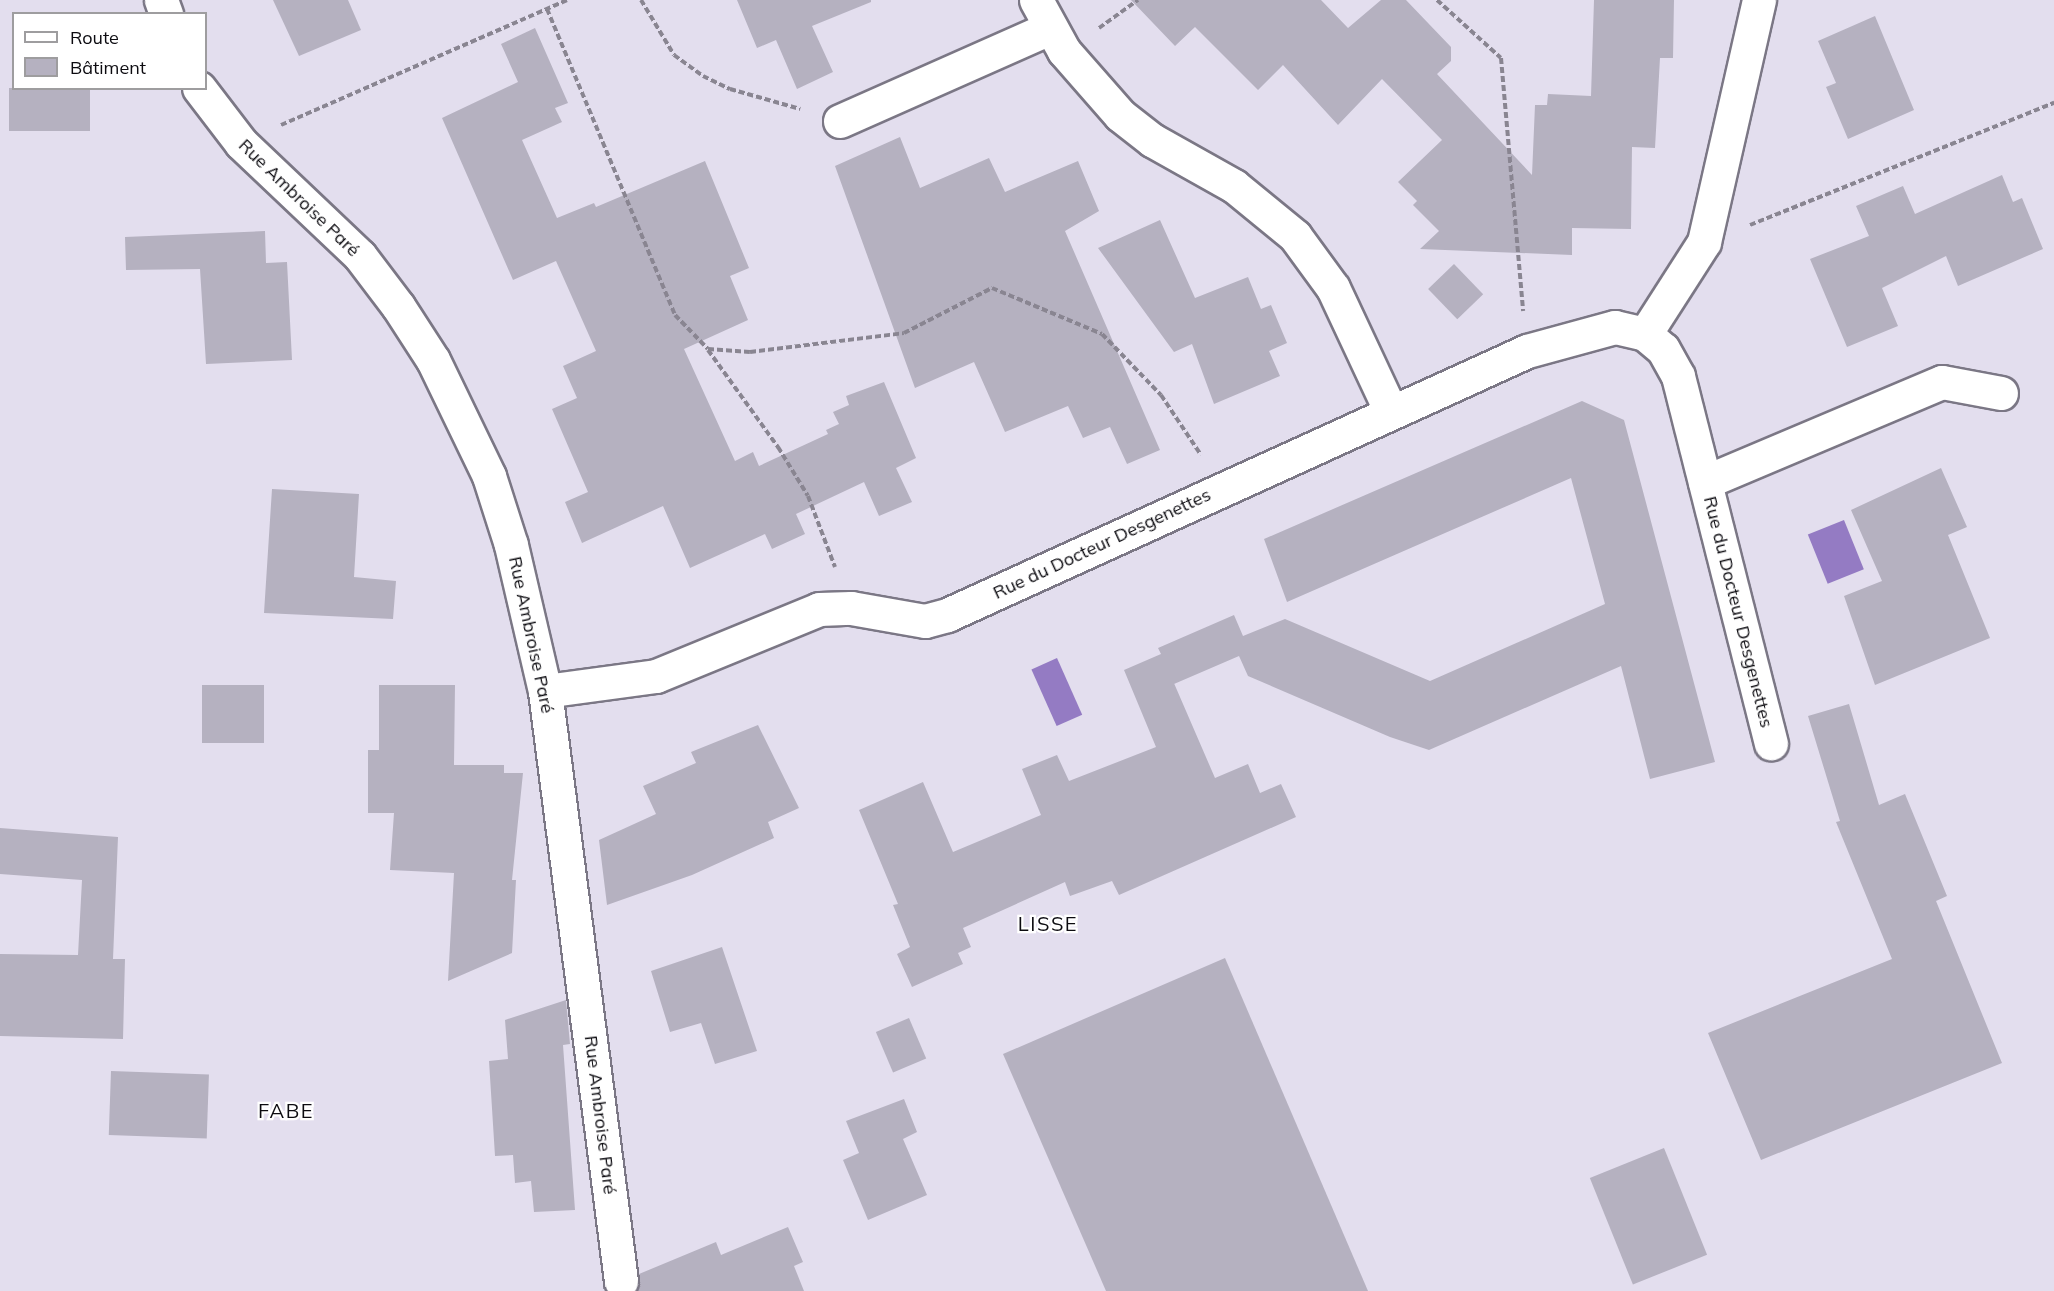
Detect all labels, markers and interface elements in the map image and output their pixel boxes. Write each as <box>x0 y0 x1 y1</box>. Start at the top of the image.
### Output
legend <box>12 12 207 90</box>
text: Route <box>70 26 119 49</box>
text: Bâtiment <box>70 56 146 79</box>
street label: Rue Ambroise Paré <box>234 135 364 261</box>
street label: Rue du Docteur Desgenettes <box>990 484 1214 604</box>
street label: Rue du Docteur Desgenettes <box>1699 494 1777 730</box>
street label: Rue Ambroise Paré <box>504 555 558 715</box>
district label: LISSE <box>1018 911 1078 935</box>
street label: Rue Ambroise Paré <box>580 1034 620 1196</box>
district label: FABE <box>258 1098 314 1122</box>

